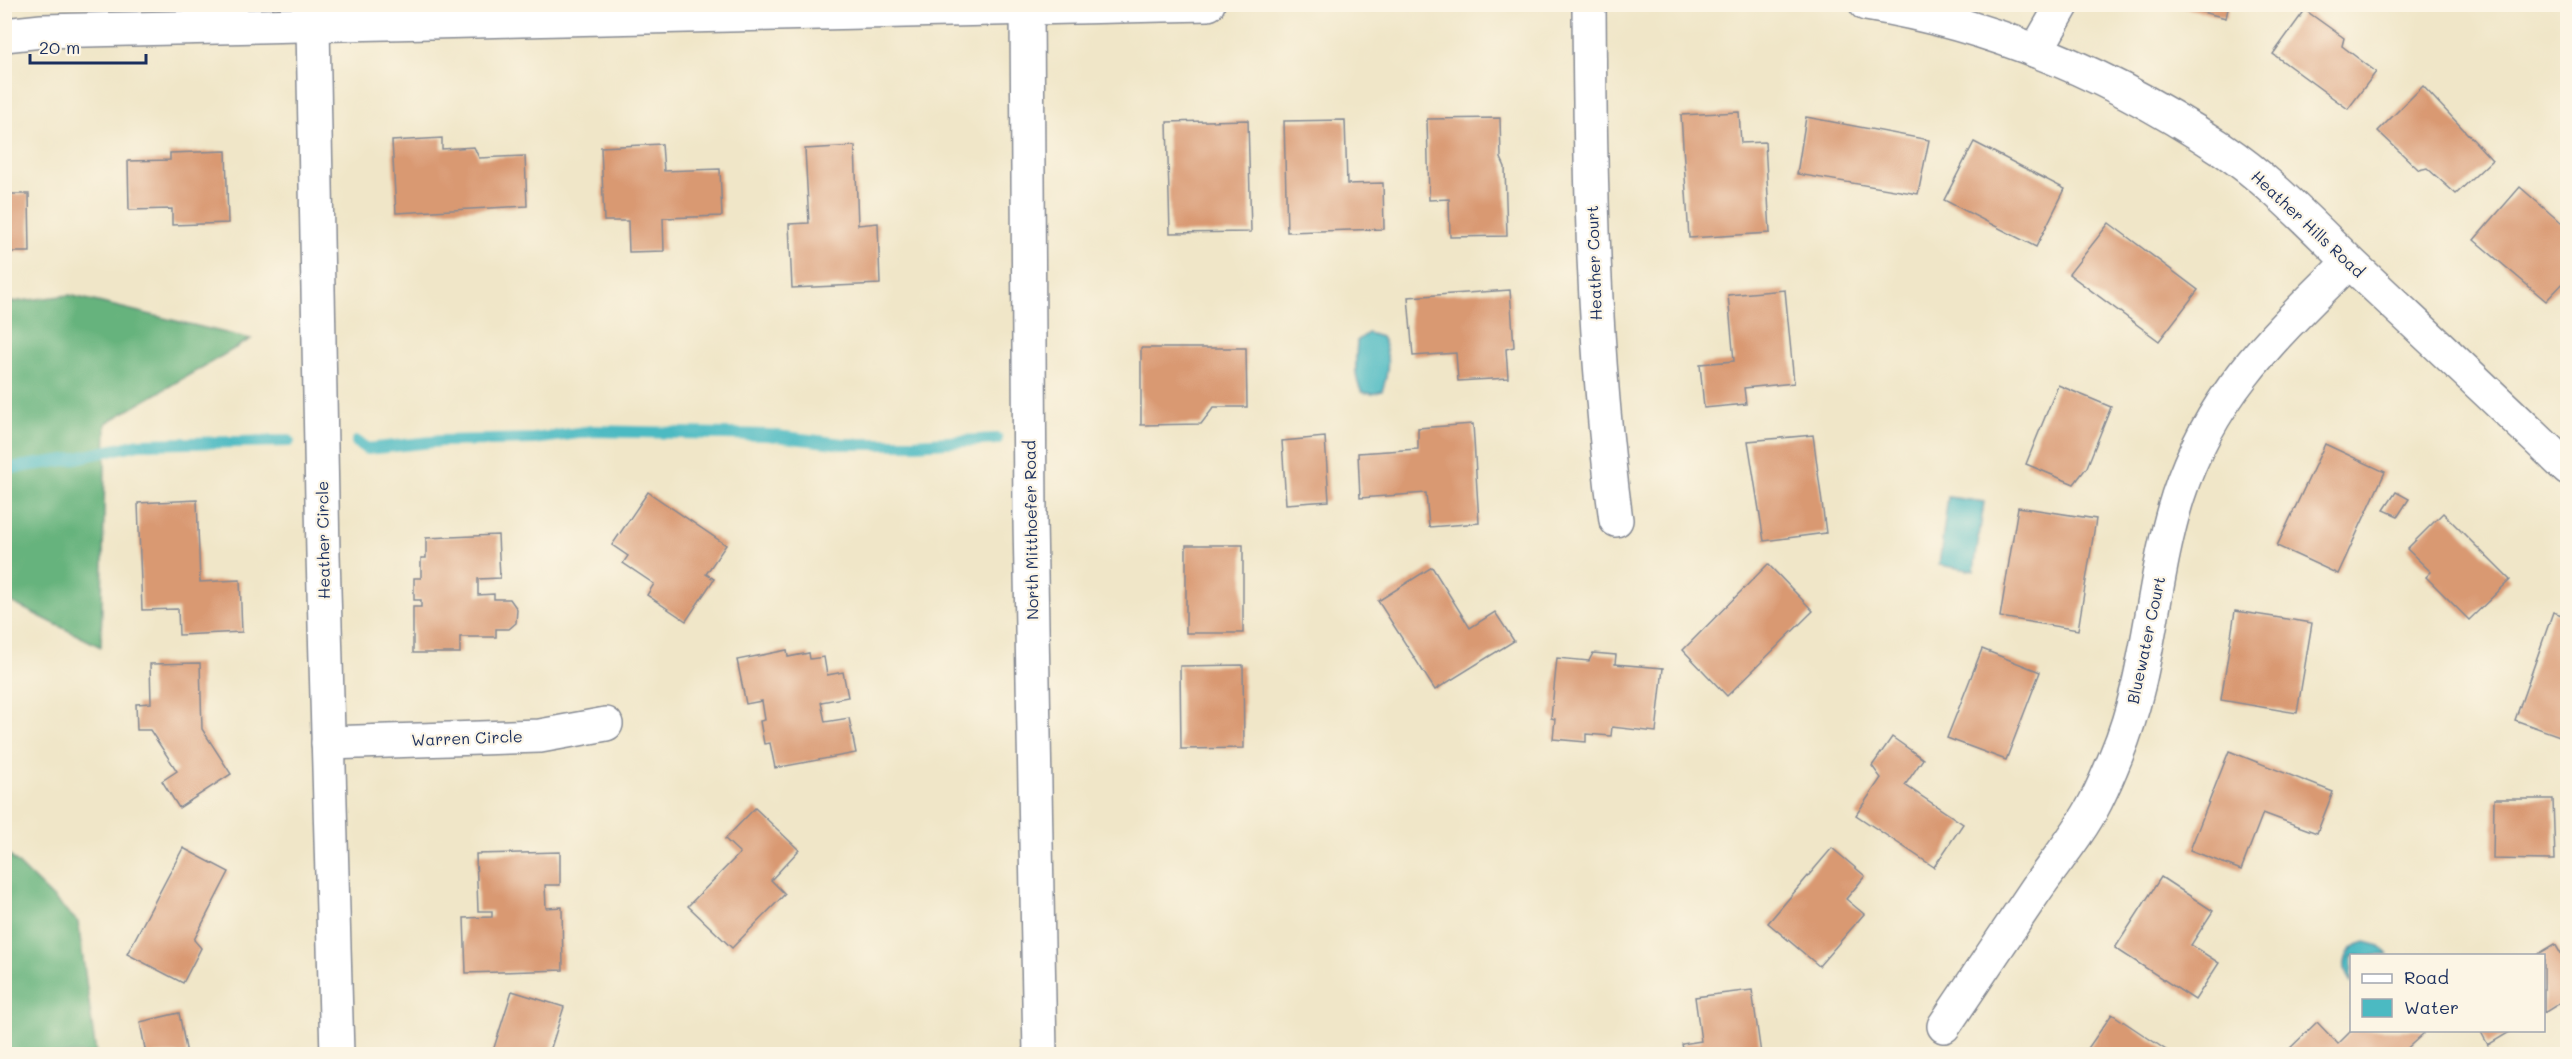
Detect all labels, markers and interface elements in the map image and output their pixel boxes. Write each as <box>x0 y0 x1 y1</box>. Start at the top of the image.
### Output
scale bar <box>30 27 146 65</box>
text: 20 m <box>39 35 80 59</box>
street label: Heather Hills Road <box>2247 166 2369 282</box>
street label: Heather Court <box>1581 205 1606 321</box>
street label: North Mitthoefer Road <box>1018 440 1043 620</box>
street label: Heather Circle <box>311 481 334 599</box>
street label: Bluewater Court <box>2122 574 2169 706</box>
street label: Warren Circle <box>411 725 523 750</box>
legend <box>2350 954 2545 1032</box>
text: Road <box>2404 965 2449 989</box>
text: Water <box>2404 995 2459 1019</box>

